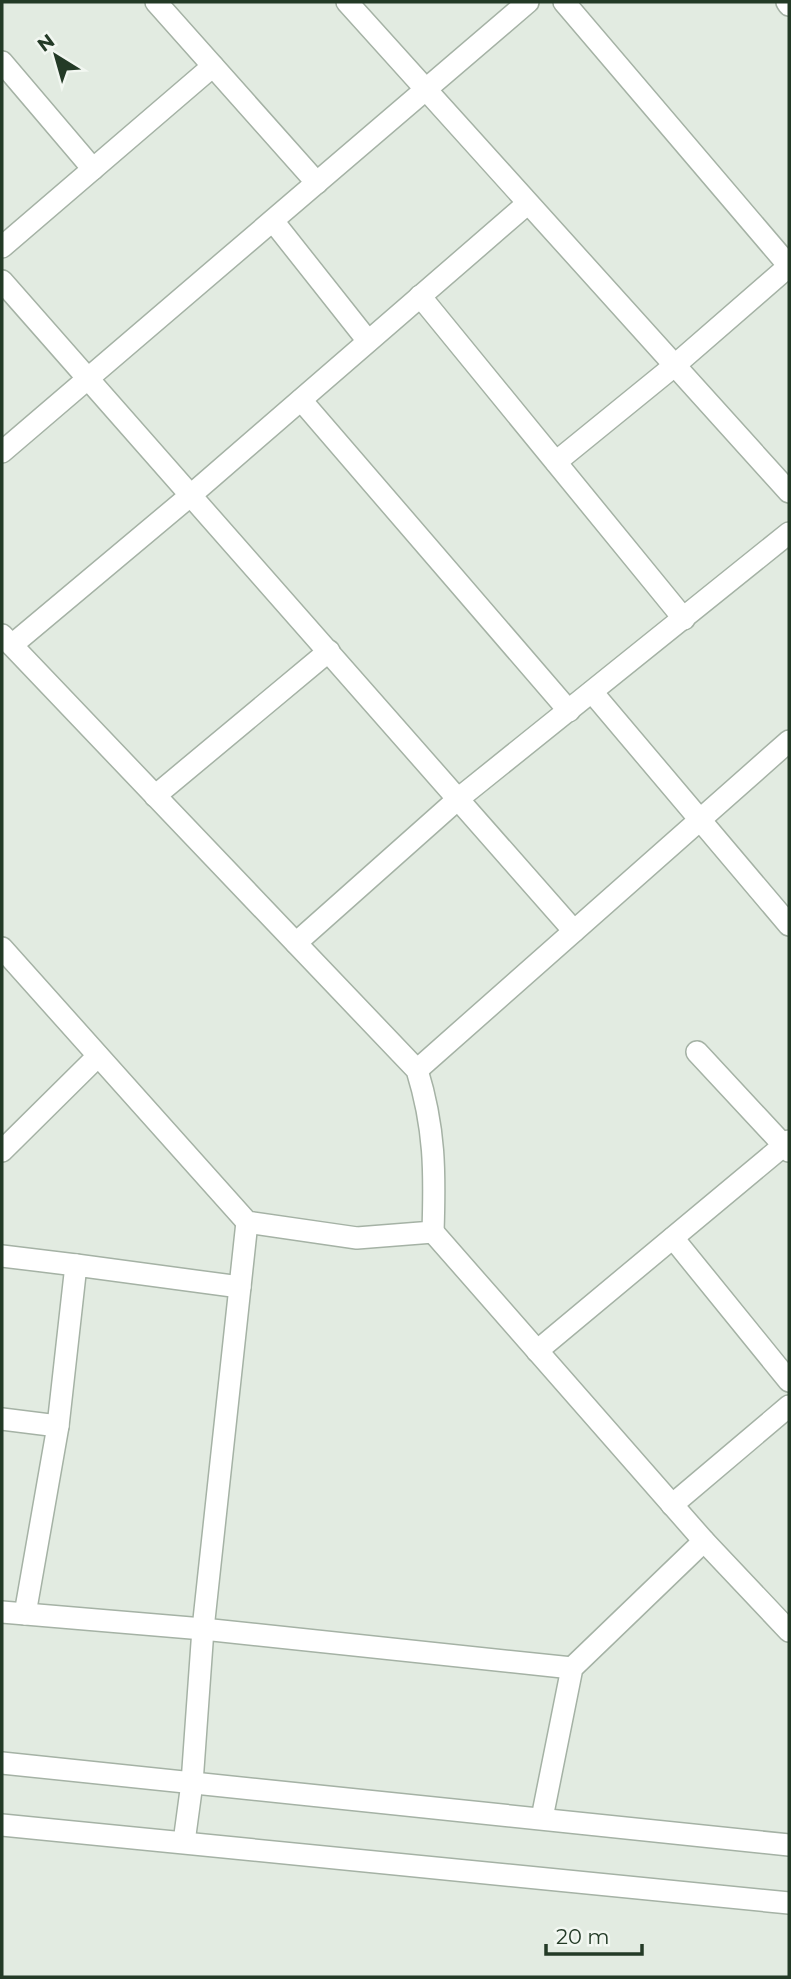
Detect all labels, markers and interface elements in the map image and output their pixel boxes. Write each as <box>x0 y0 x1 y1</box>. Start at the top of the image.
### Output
north arrow <box>21 21 91 91</box>
text: N <box>33 29 59 57</box>
scale bar <box>546 1912 642 1956</box>
text: 20 m <box>556 1924 610 1949</box>

